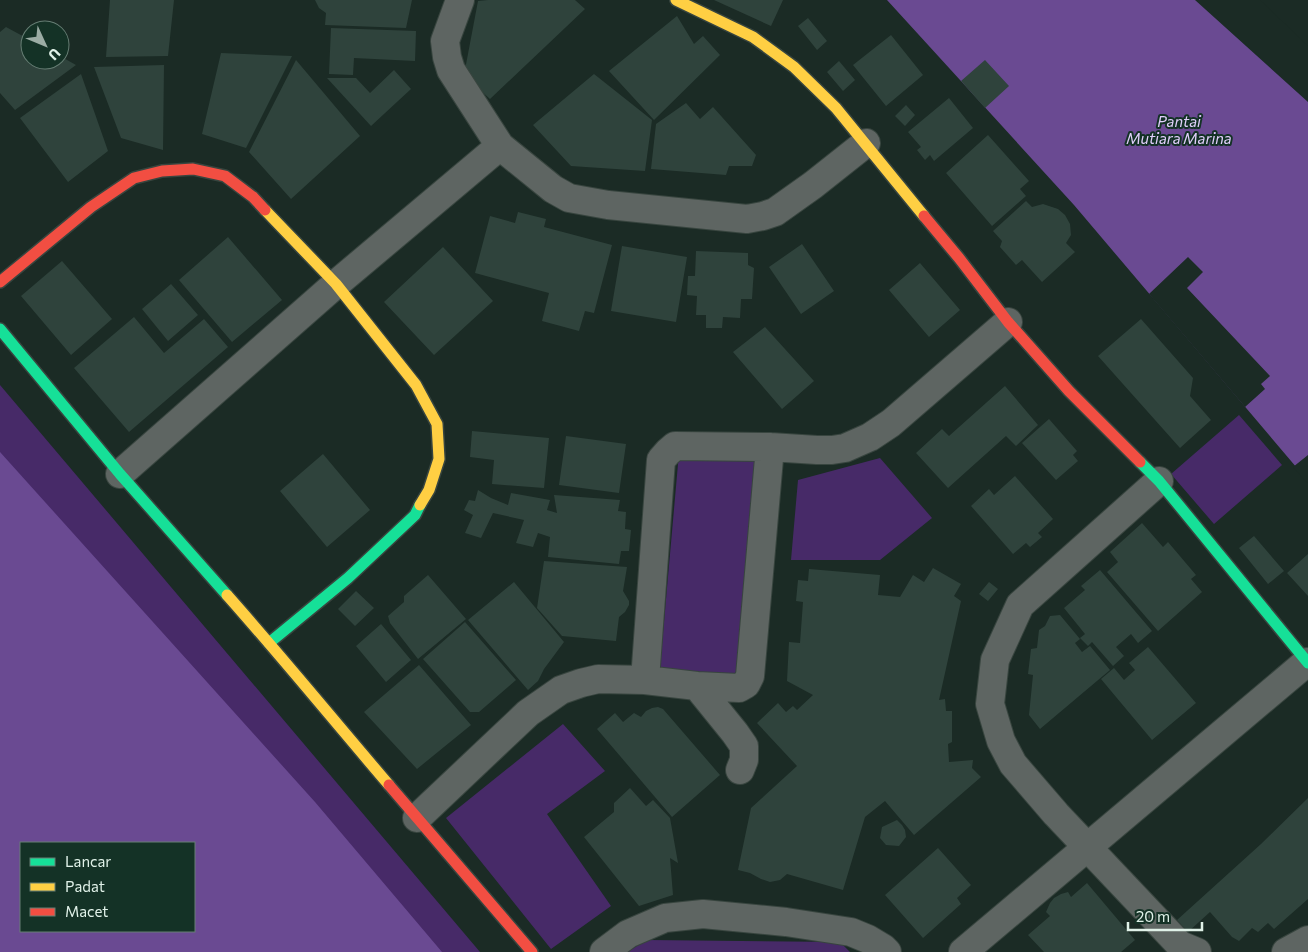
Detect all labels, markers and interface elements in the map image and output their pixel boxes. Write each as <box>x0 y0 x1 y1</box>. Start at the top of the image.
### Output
north arrow <box>20 20 70 70</box>
text: U <box>45 45 64 64</box>
water label: Pantai Mutiara Marina <box>1126 112 1232 147</box>
legend <box>20 842 195 932</box>
text: Lancar <box>65 852 111 870</box>
text: Padat <box>65 877 105 895</box>
scale bar <box>1128 900 1202 932</box>
text: Macet <box>65 902 108 920</box>
text: 20 m <box>1136 907 1170 925</box>

